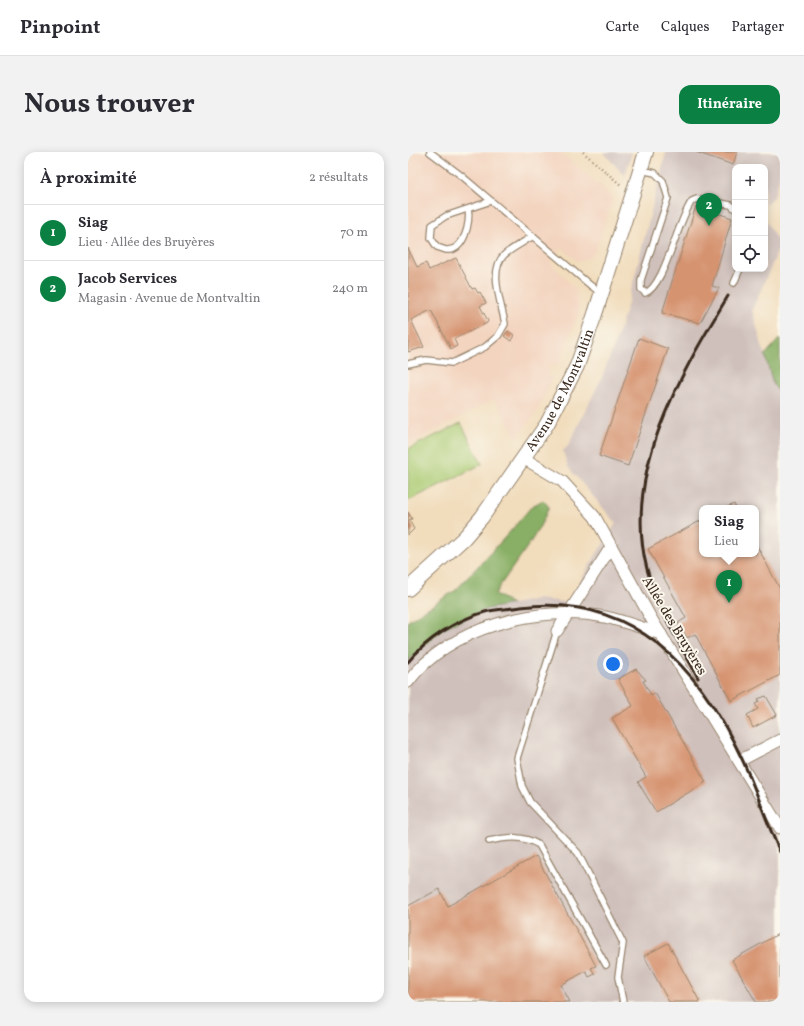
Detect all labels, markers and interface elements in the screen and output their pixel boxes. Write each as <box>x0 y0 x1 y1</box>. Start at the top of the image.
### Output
text: Pinpoint <box>20 15 100 41</box>
text: Carte <box>606 18 639 37</box>
text: Calques <box>661 18 709 37</box>
text: Partager <box>731 18 784 37</box>
text: Nous trouver <box>24 85 195 124</box>
button: Itinéraire <box>679 85 780 124</box>
map controls <box>732 164 768 272</box>
button: + <box>732 164 768 200</box>
text: À proximité <box>40 167 137 190</box>
text: 2 résultats <box>309 169 368 187</box>
pin: 2 <box>696 193 722 226</box>
button: − <box>732 200 768 236</box>
text: Siag <box>78 213 108 234</box>
text: 1 <box>50 224 56 242</box>
text: 70 m <box>340 224 368 242</box>
text: Lieu · Allée des Bruyères <box>78 234 215 252</box>
button: locate <box>732 236 768 272</box>
text: Jacob Services <box>78 269 177 290</box>
text: 2 <box>50 280 56 298</box>
text: 240 m <box>332 280 368 298</box>
text: Magasin · Avenue de Montvaltin <box>78 290 260 308</box>
street label: Avenue de Montvaltin <box>521 326 599 455</box>
popup <box>699 505 759 557</box>
text: Siag <box>714 512 744 533</box>
text: Lieu <box>714 533 739 551</box>
pin: 1 <box>716 570 742 603</box>
street label: Allée des Bruyères <box>637 573 711 679</box>
your location <box>603 654 623 674</box>

